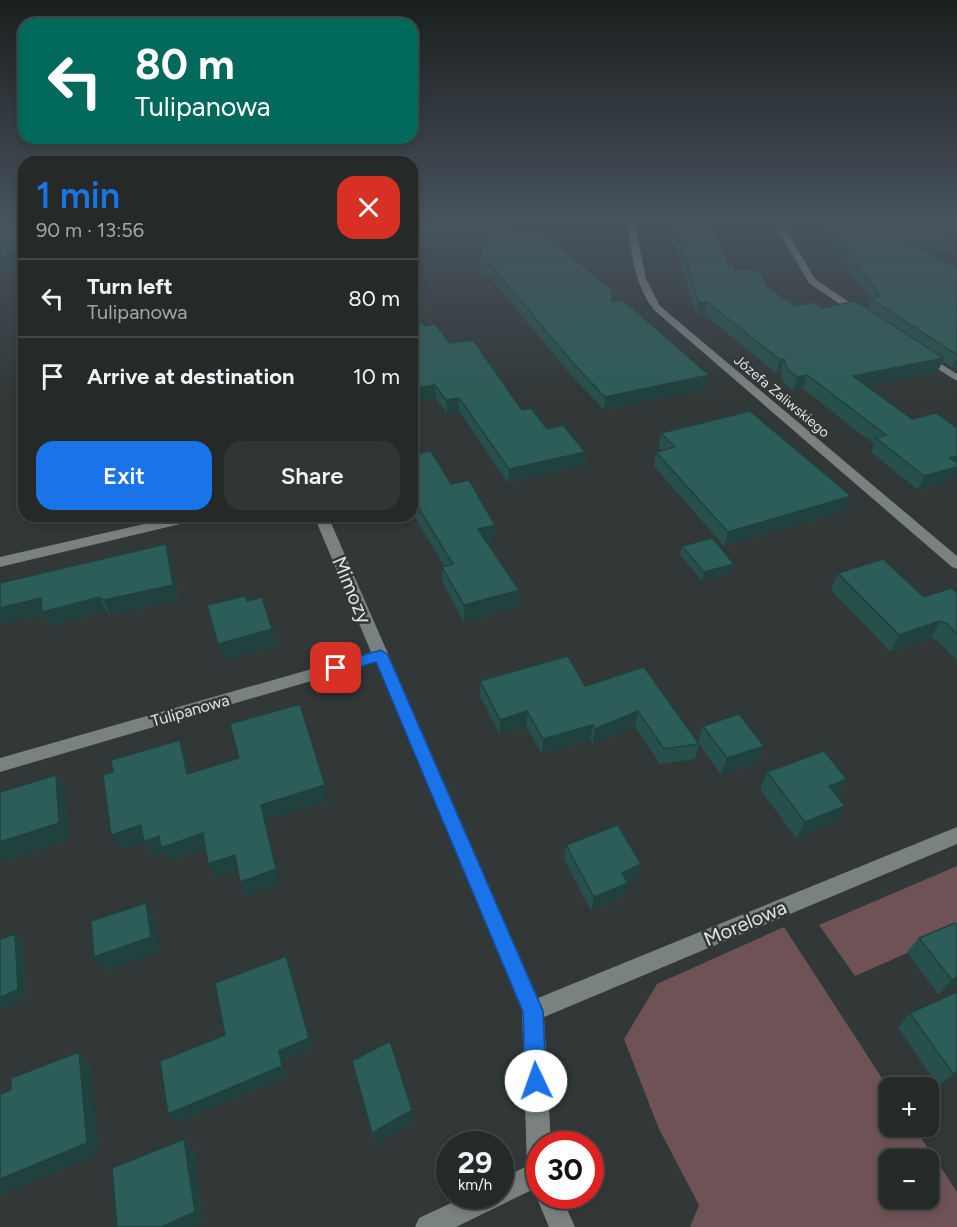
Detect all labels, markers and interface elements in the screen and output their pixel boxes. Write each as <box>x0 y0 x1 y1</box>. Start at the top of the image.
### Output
text: 80 m <box>135 39 235 90</box>
icon: left <box>36 42 114 120</box>
text: Tulipanowa <box>135 90 271 123</box>
text: 1 min <box>36 174 120 217</box>
button: close <box>337 176 400 239</box>
text: 90 m · 13:56 <box>36 218 144 242</box>
text: Turn left <box>87 273 173 300</box>
icon: left <box>36 282 69 315</box>
text: 80 m <box>348 285 400 312</box>
text: Tulipanowa <box>87 300 187 324</box>
street label: Józefa Zaliwskiego <box>730 351 833 441</box>
icon: arrive <box>36 360 69 393</box>
text: Arrive at destination <box>87 363 295 390</box>
text: 10 m <box>353 363 400 390</box>
button: Exit <box>36 441 212 510</box>
button: Share <box>224 441 400 510</box>
street label: Mimozy <box>327 553 377 628</box>
pin <box>310 642 361 693</box>
icon: arrive <box>319 651 352 684</box>
street label: Tulipanowa <box>149 690 231 731</box>
street label: Morelowa <box>700 895 790 951</box>
position arrow <box>504 1049 568 1113</box>
map controls <box>879 1077 939 1209</box>
button: + <box>879 1077 939 1137</box>
speed limit sign: 30 <box>526 1131 604 1209</box>
text: 29 <box>458 1144 492 1181</box>
button: − <box>879 1149 939 1209</box>
text: km/h <box>458 1176 492 1194</box>

